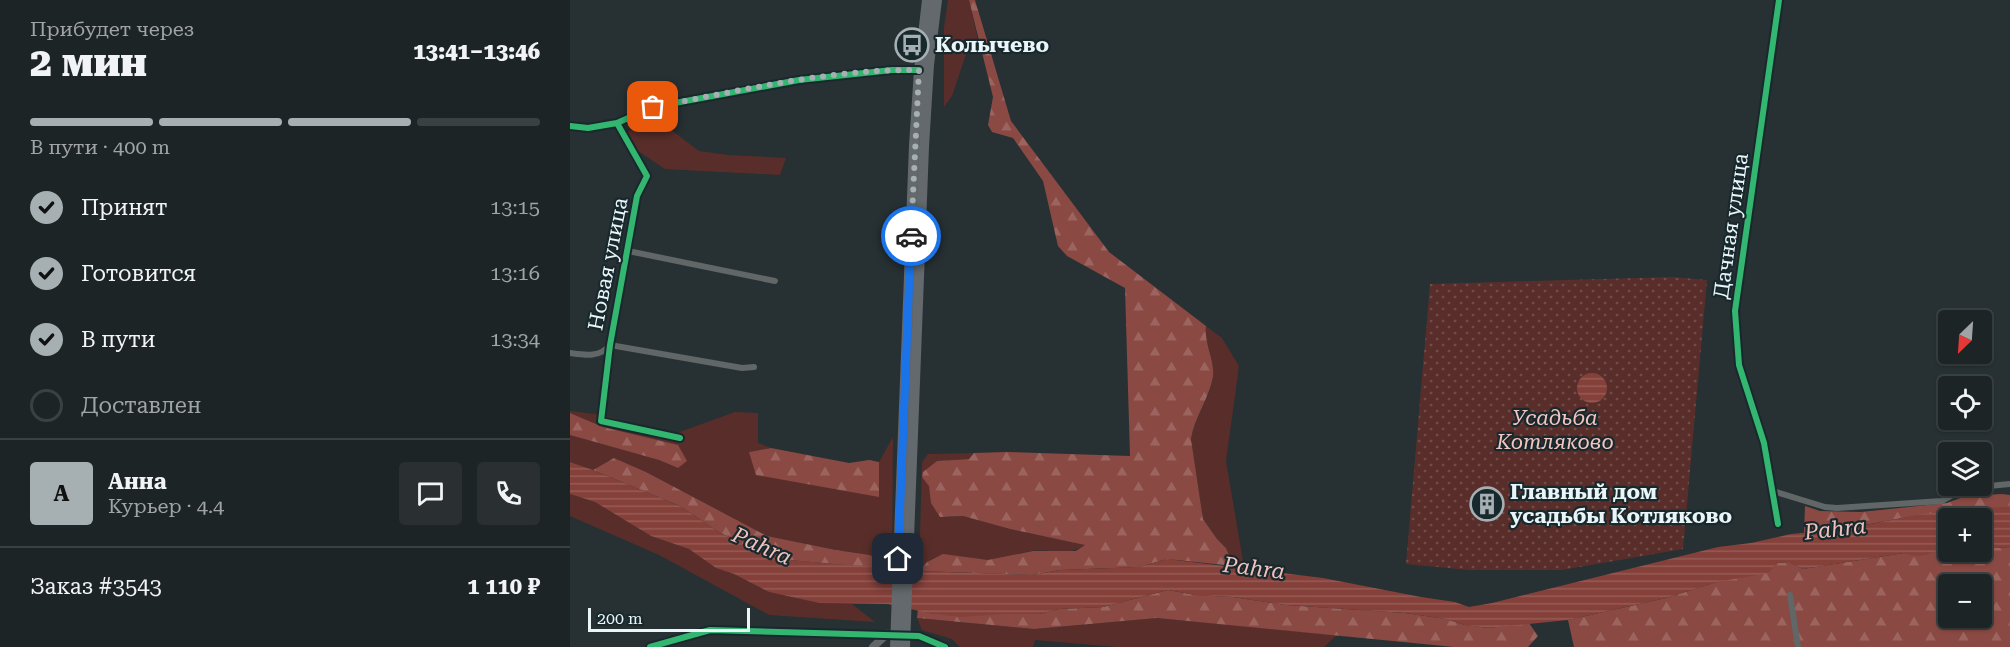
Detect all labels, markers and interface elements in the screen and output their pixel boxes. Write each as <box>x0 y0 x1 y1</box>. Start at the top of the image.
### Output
text: Прибудет через <box>30 17 194 41</box>
bus stop icon: Колычево <box>894 27 930 63</box>
place label: Колычево <box>935 33 1049 57</box>
text: 13:41–13:46 <box>413 39 540 64</box>
text: 2 мин <box>30 40 147 86</box>
pin <box>627 81 678 132</box>
icon: bag <box>636 90 669 123</box>
text: В пути · 400 m <box>30 135 170 159</box>
street label: Дачная улица <box>1709 151 1753 300</box>
icon: check <box>30 191 63 224</box>
text: Принят <box>81 195 168 220</box>
text: 13:15 <box>490 195 540 219</box>
street label: Новая улица <box>583 195 633 332</box>
courier <box>881 206 941 266</box>
icon: car <box>895 220 928 253</box>
icon: check <box>30 257 63 290</box>
text: Готовится <box>81 261 196 286</box>
text: 13:16 <box>490 261 540 285</box>
north arrow <box>1938 310 1992 364</box>
map controls <box>1938 310 1992 628</box>
icon: check <box>30 323 63 356</box>
text: В пути <box>81 327 156 352</box>
text: 13:34 <box>490 327 540 351</box>
button: locate <box>1938 376 1992 430</box>
text: Доставлен <box>81 393 201 418</box>
park label: Усадьба Котляково <box>1495 406 1614 454</box>
button: layers <box>1938 442 1992 496</box>
button: chat <box>399 462 462 525</box>
button: phone <box>477 462 540 525</box>
text: Анна <box>108 469 167 494</box>
place label: Главный дом усадьбы Котляково <box>1510 480 1732 528</box>
text: А <box>54 481 69 506</box>
building icon: Главный дом усадьбы Котляково <box>1469 486 1505 522</box>
text: Курьер · 4.4 <box>108 494 224 518</box>
button: + <box>1938 508 1992 562</box>
water label: Pahra <box>1802 513 1867 545</box>
water label: Pahra <box>728 522 795 570</box>
pin <box>872 533 923 584</box>
icon: home <box>881 542 914 575</box>
water label: Pahra <box>1221 552 1286 584</box>
text: Заказ #3543 <box>30 574 162 599</box>
text: 1 110 ₽ <box>467 574 540 599</box>
button: − <box>1938 574 1992 628</box>
scale bar <box>588 605 750 632</box>
text: 200 m <box>597 609 643 628</box>

